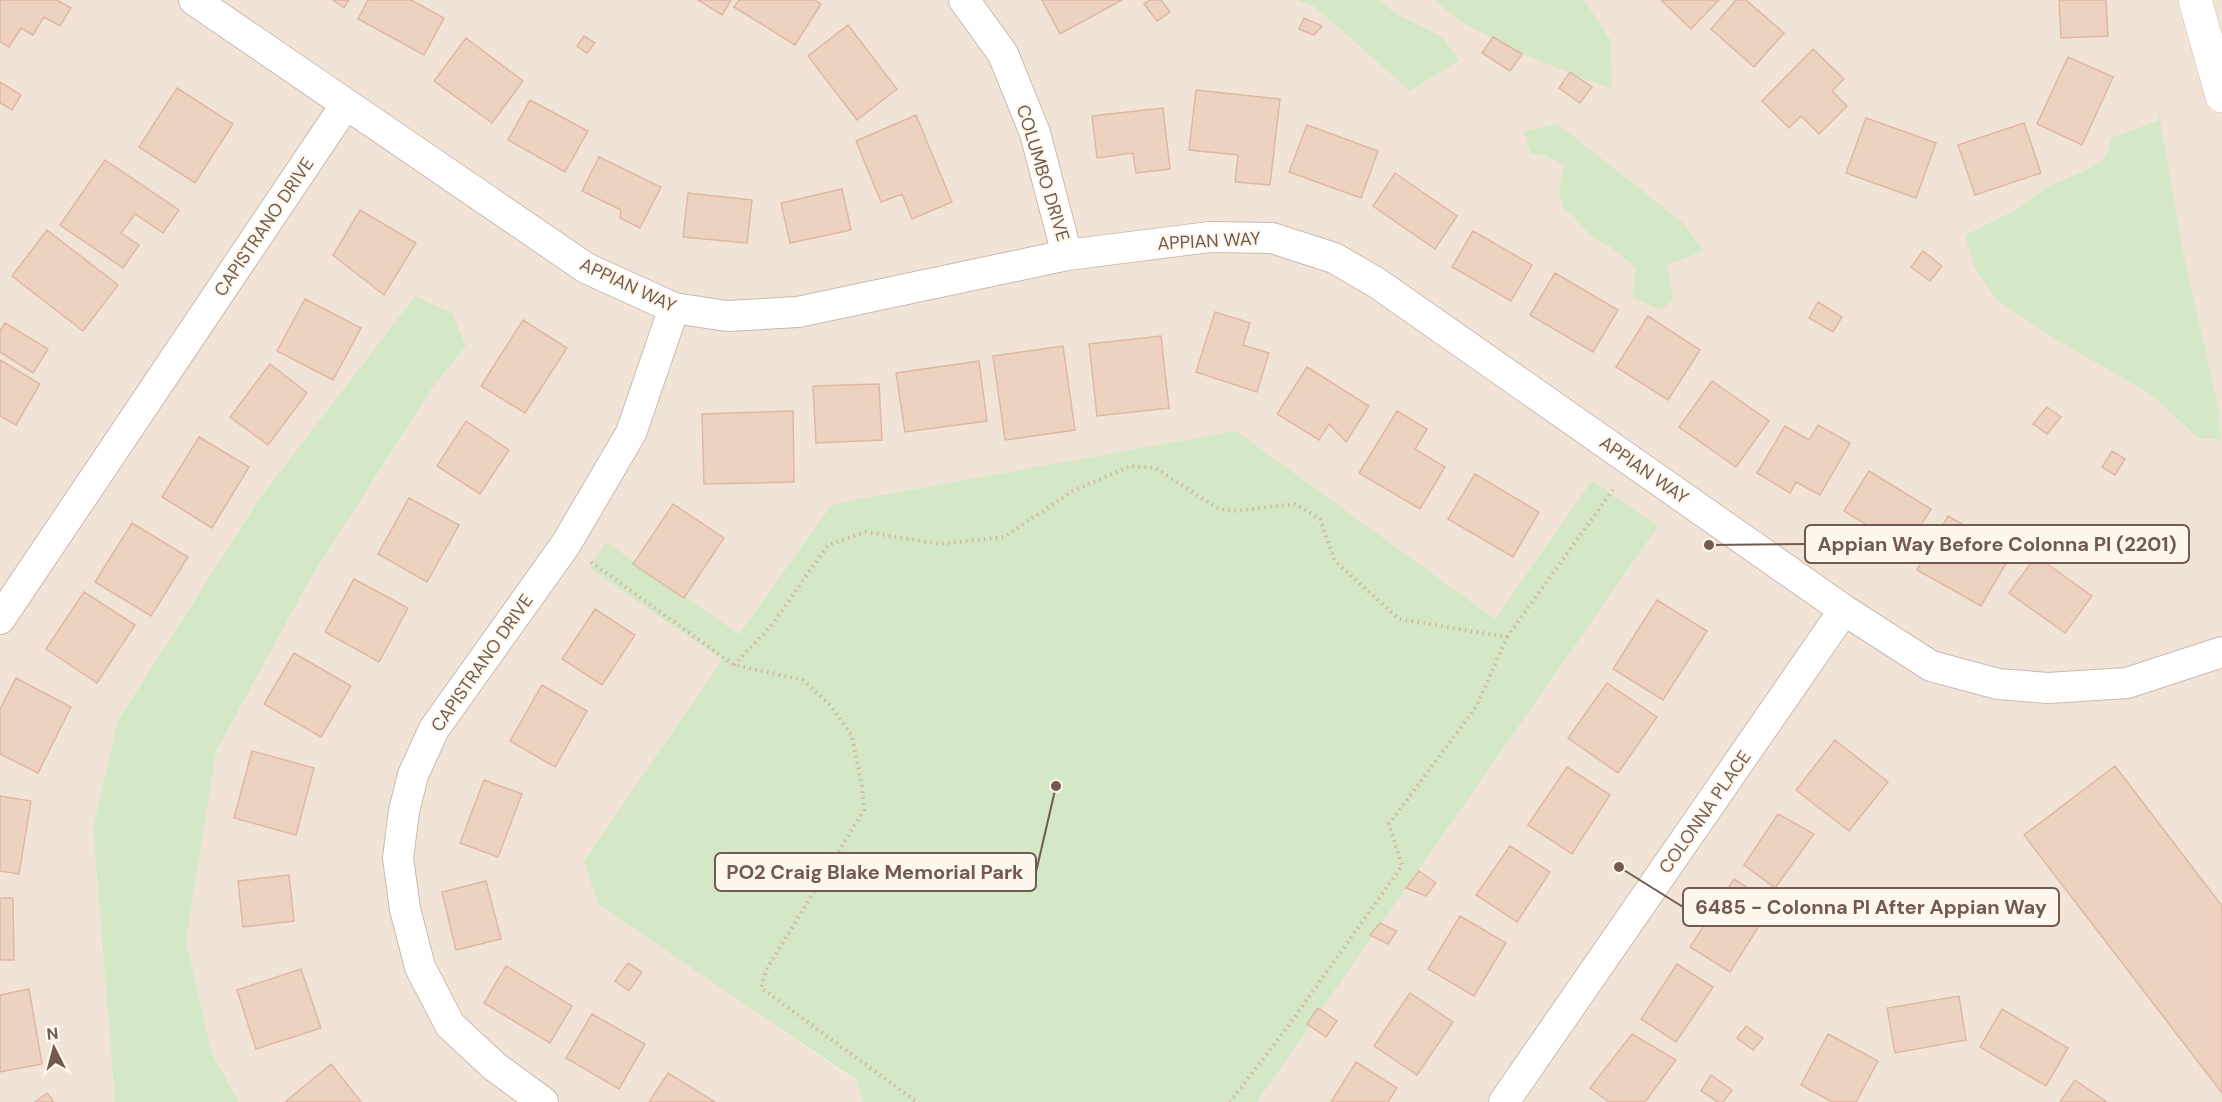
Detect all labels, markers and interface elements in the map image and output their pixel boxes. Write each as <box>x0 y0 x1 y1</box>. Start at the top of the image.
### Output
street label: COLUMBO DRIVE <box>1011 102 1075 244</box>
street label: CAPISTRANO DRIVE <box>209 153 319 301</box>
street label: APPIAN WAY <box>1157 226 1262 256</box>
street label: APPIAN WAY <box>576 252 680 318</box>
street label: APPIAN WAY <box>1595 430 1694 510</box>
callout: Appian Way Before Colonna Pl (2201) <box>1805 525 2189 563</box>
text: Appian Way Before Colonna Pl (2201) <box>1817 531 2177 557</box>
street label: CAPISTRANO DRIVE <box>425 589 539 737</box>
street label: COLONNA PLACE <box>1654 746 1756 878</box>
callout: PO2 Craig Blake Memorial Park <box>715 853 1036 891</box>
text: PO2 Craig Blake Memorial Park <box>726 859 1024 885</box>
callout: 6485 - Colonna Pl After Appian Way <box>1683 888 2059 926</box>
text: 6485 - Colonna Pl After Appian Way <box>1695 894 2047 920</box>
north arrow <box>24 1018 84 1078</box>
text: N <box>46 1023 59 1045</box>

